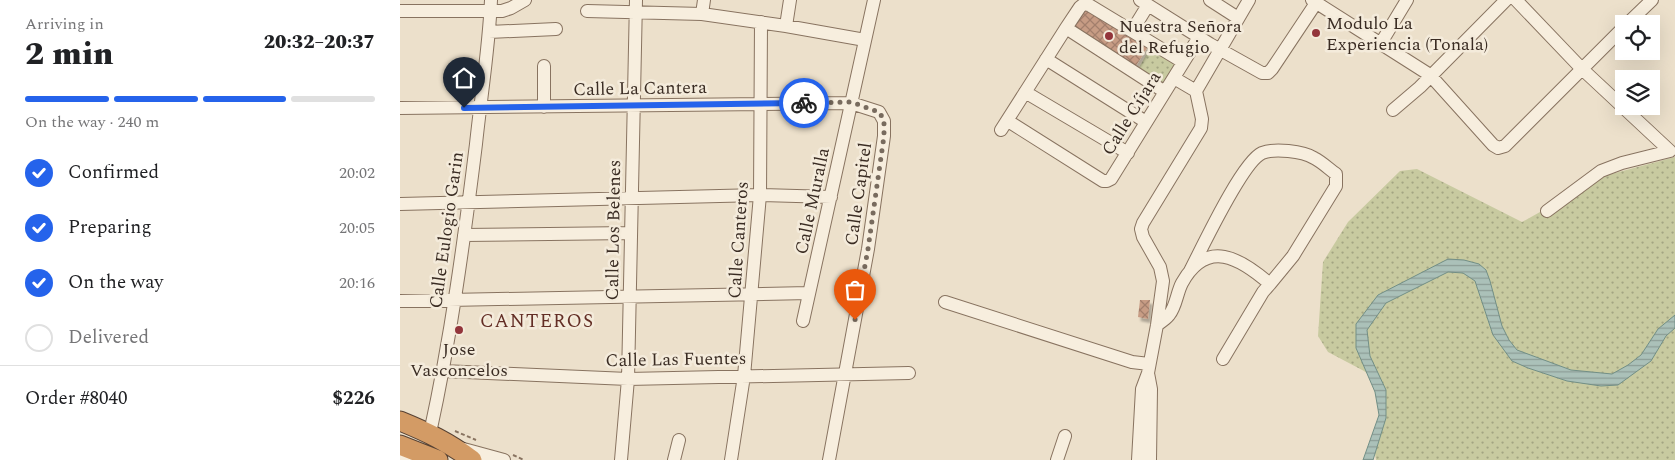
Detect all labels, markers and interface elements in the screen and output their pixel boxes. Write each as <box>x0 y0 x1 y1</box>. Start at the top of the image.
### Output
place label: Modulo La Experiencia (Tonala) <box>1326 10 1488 58</box>
text: Arriving in <box>25 12 104 36</box>
place label: Nuestra Señora del Refugio <box>1119 13 1242 61</box>
map controls <box>1615 15 1660 115</box>
button: locate <box>1615 15 1660 60</box>
marker: Modulo La Experiencia (Tonala) <box>1310 27 1322 39</box>
text: 20:32–20:37 <box>264 28 375 57</box>
text: 2 min <box>25 30 113 79</box>
marker: Nuestra Señora del Refugio <box>1103 30 1115 42</box>
pin <box>443 57 485 108</box>
icon: home <box>450 64 478 92</box>
street label: Calle Cíjara <box>1095 66 1168 161</box>
button: layers <box>1615 70 1660 115</box>
street label: Calle La Cantera <box>573 74 707 103</box>
courier <box>779 78 829 128</box>
icon: bike <box>790 89 818 117</box>
text: On the way · 240 m <box>25 110 159 134</box>
street label: Calle Capitel <box>838 141 879 247</box>
street label: Calle Muralla <box>788 145 837 257</box>
street label: Calle Eulogio Garin <box>422 150 471 310</box>
text: Confirmed <box>68 158 159 187</box>
icon: check <box>25 159 53 187</box>
street label: Calle Los Belenes <box>599 159 628 301</box>
text: 20:02 <box>339 161 375 185</box>
street label: Calle Canteros <box>721 180 756 300</box>
text: Preparing <box>68 213 152 242</box>
icon: check <box>25 214 53 242</box>
text: 20:05 <box>339 216 375 240</box>
text: On the way <box>68 268 164 297</box>
icon: check <box>25 269 53 297</box>
pin <box>834 269 876 320</box>
text: 20:16 <box>339 271 375 295</box>
icon: bag <box>841 276 869 304</box>
district label: CANTEROS <box>480 307 594 336</box>
text: Delivered <box>68 323 149 352</box>
marker: Jose Vasconcelos <box>453 324 465 336</box>
place label: Jose Vasconcelos <box>410 336 508 384</box>
street label: Calle Las Fuentes <box>605 345 747 374</box>
text: Order #8040 <box>25 384 128 413</box>
text: $226 <box>332 384 375 413</box>

